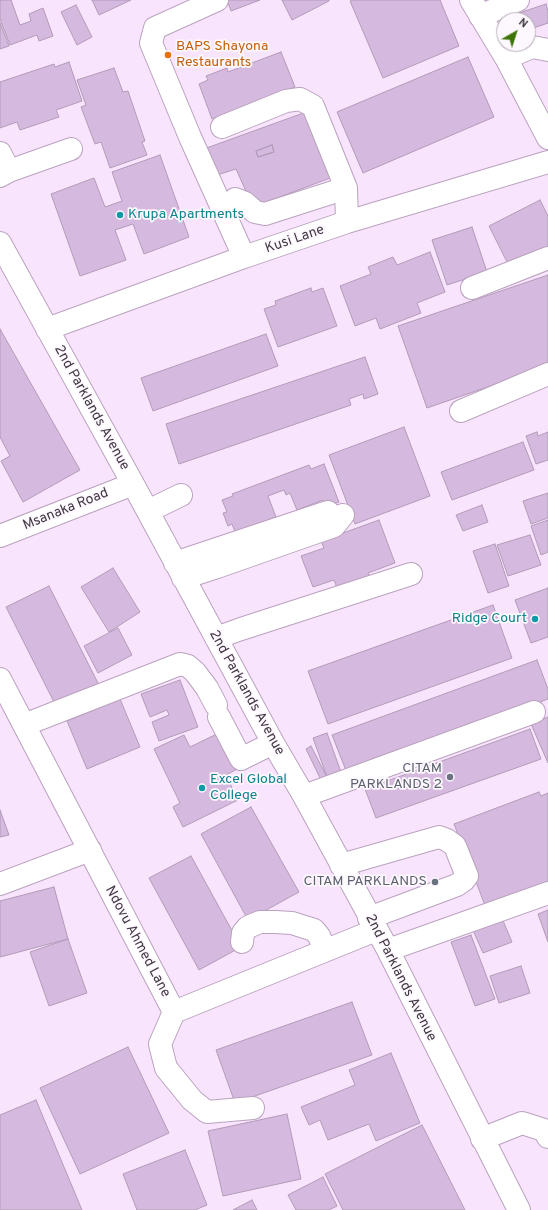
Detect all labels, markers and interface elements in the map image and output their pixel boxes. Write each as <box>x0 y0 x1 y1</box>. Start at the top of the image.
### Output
north arrow <box>496 12 536 52</box>
text: N <box>515 16 530 31</box>
place label: BAPS Shayona Restaurants <box>176 39 268 72</box>
marker: BAPS Shayona Restaurants <box>163 50 173 60</box>
place label: Krupa Apartments <box>128 207 244 223</box>
marker: Krupa Apartments <box>115 210 125 220</box>
street label: Kusi Lane <box>263 222 327 258</box>
street label: 2nd Parklands Avenue <box>50 342 132 474</box>
street label: Msanaka Road <box>21 485 111 535</box>
place label: Ridge Court <box>452 611 527 627</box>
marker: Ridge Court <box>530 614 540 624</box>
street label: 2nd Parklands Avenue <box>205 627 287 759</box>
place label: CITAM PARKLANDS 2 <box>350 761 442 794</box>
place label: Excel Global College <box>210 772 287 804</box>
marker: CITAM PARKLANDS 2 <box>445 772 455 782</box>
marker: Excel Global College <box>197 783 207 793</box>
place label: CITAM PARKLANDS <box>304 874 427 890</box>
marker: CITAM PARKLANDS <box>430 877 440 887</box>
street label: Ndovu Ahmed Lane <box>101 884 173 1000</box>
street label: 2nd Parklands Avenue <box>361 912 439 1044</box>

